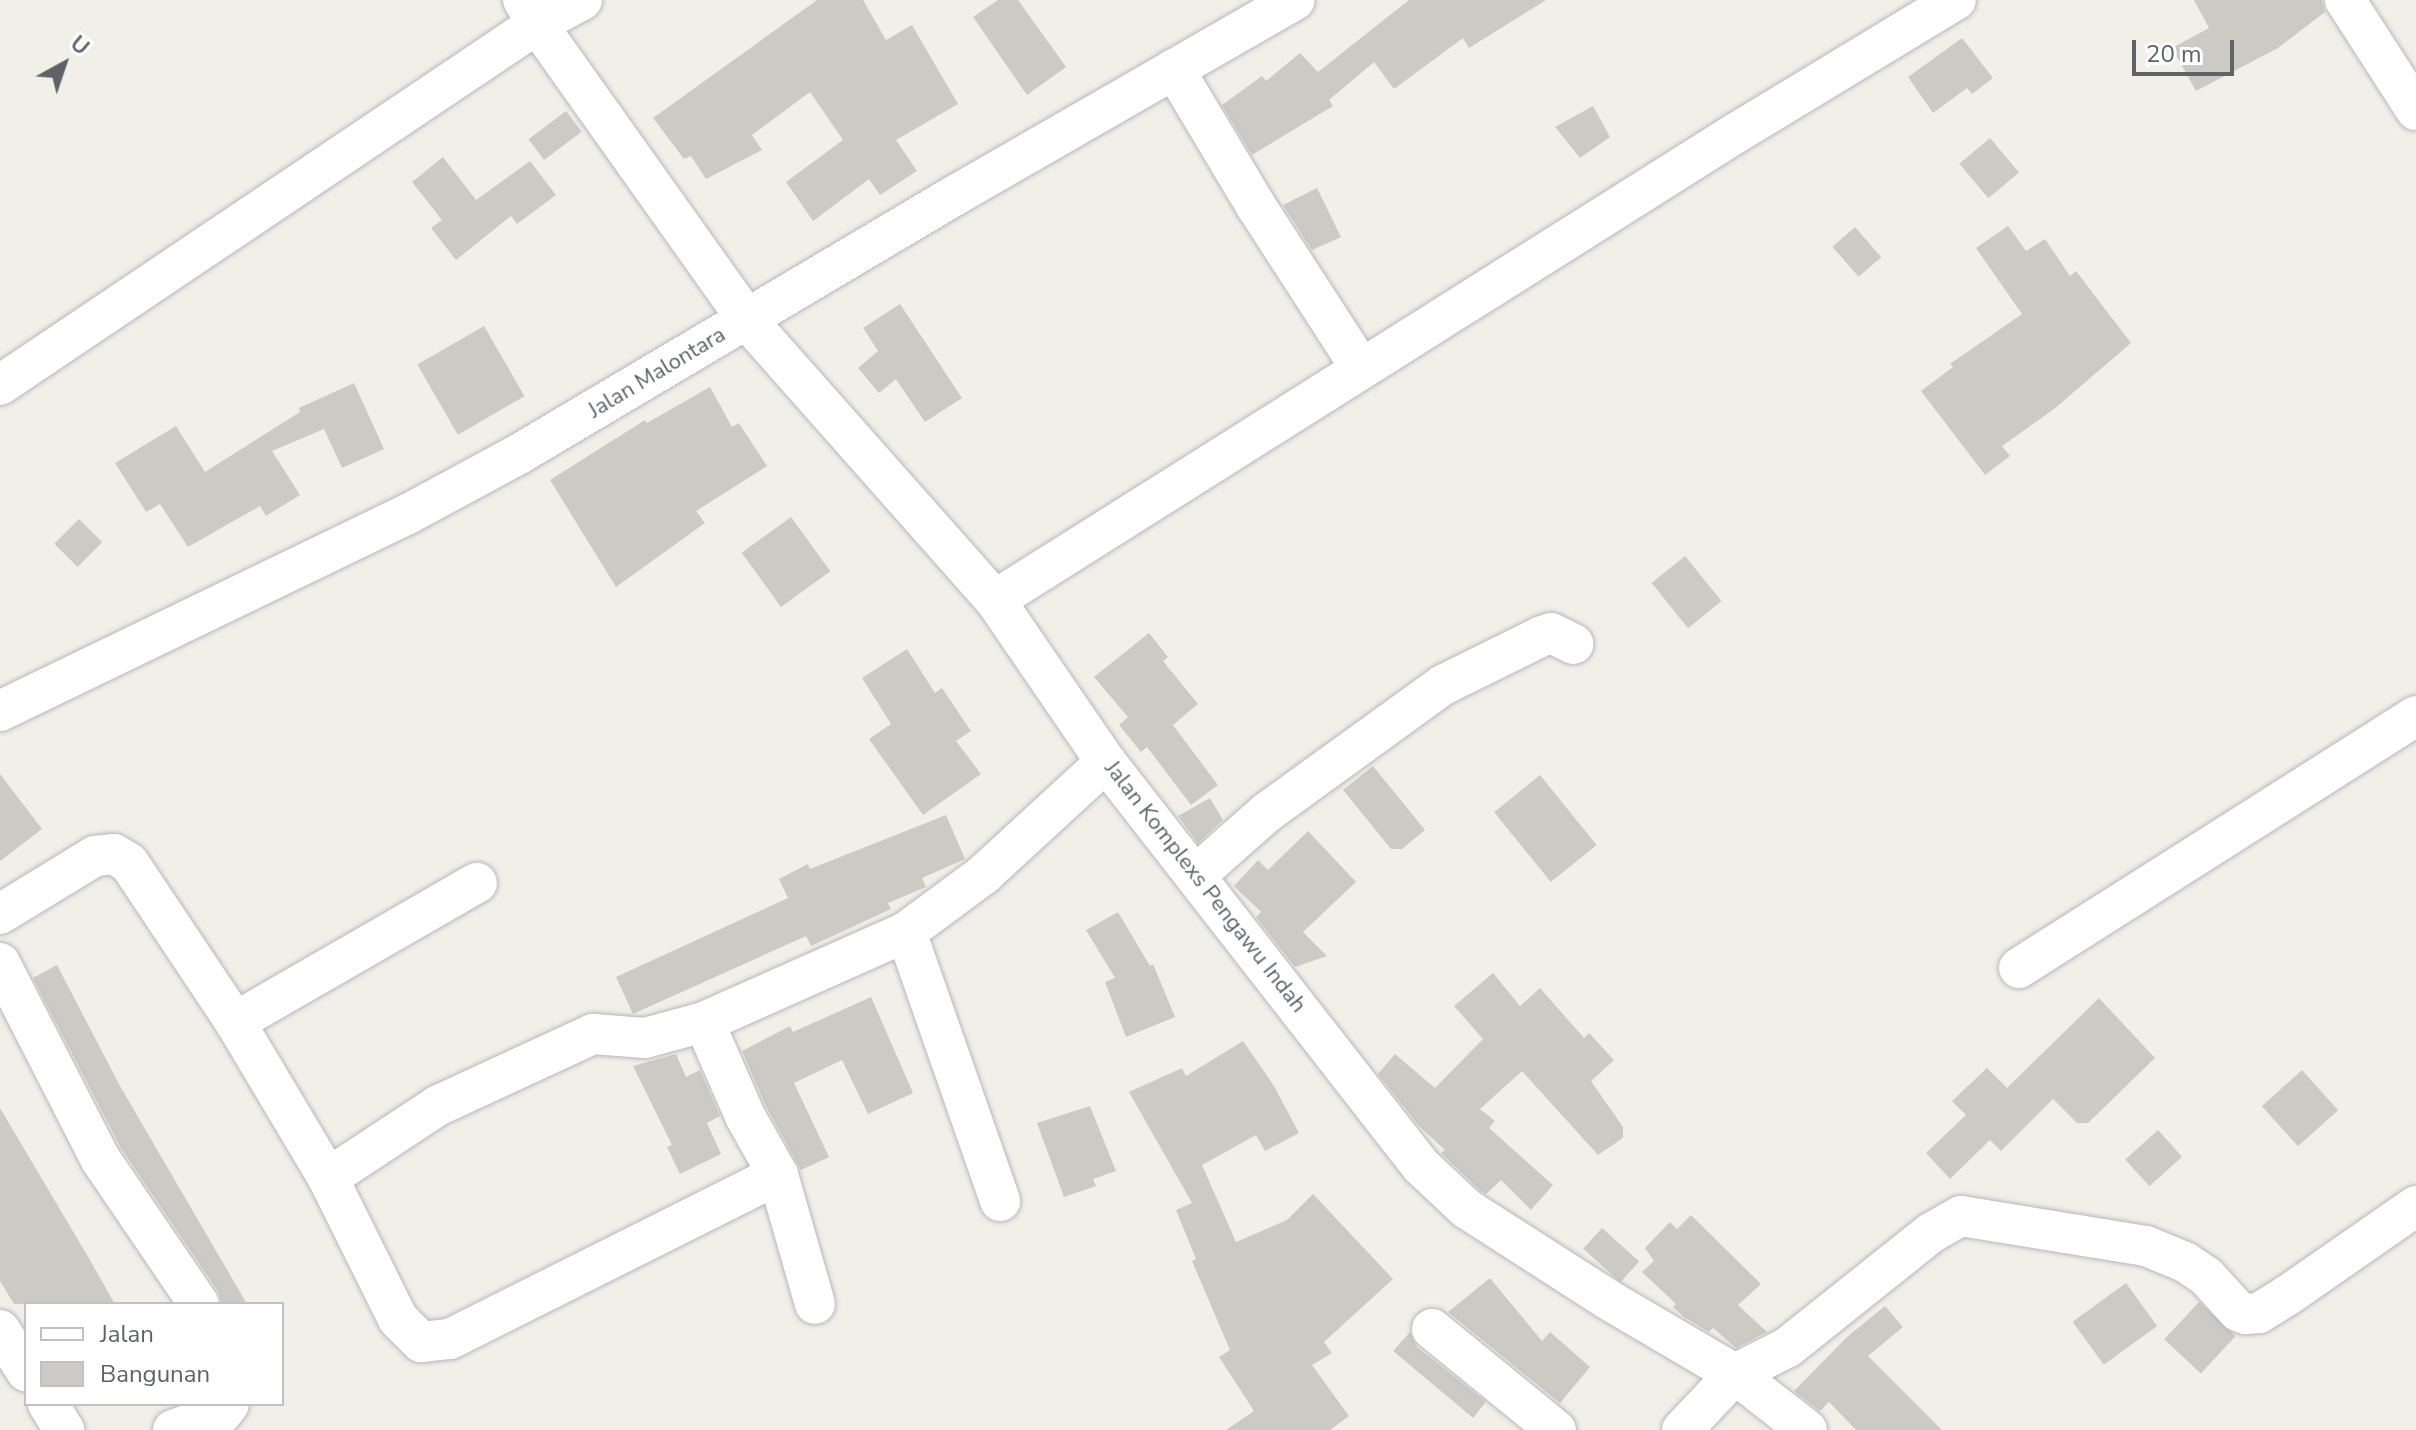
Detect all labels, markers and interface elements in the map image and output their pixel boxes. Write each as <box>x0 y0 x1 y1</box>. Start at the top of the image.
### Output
north arrow <box>24 24 104 104</box>
scale bar <box>2136 24 2238 74</box>
text: U <box>64 29 95 62</box>
text: 20 m <box>2146 38 2202 70</box>
street label: Jalan Malontara <box>584 322 730 424</box>
street label: Jalan Komplexs Pengawu Indah <box>1099 756 1311 1018</box>
legend <box>24 1302 284 1406</box>
text: Jalan <box>100 1318 154 1350</box>
text: Bangunan <box>100 1358 210 1390</box>

